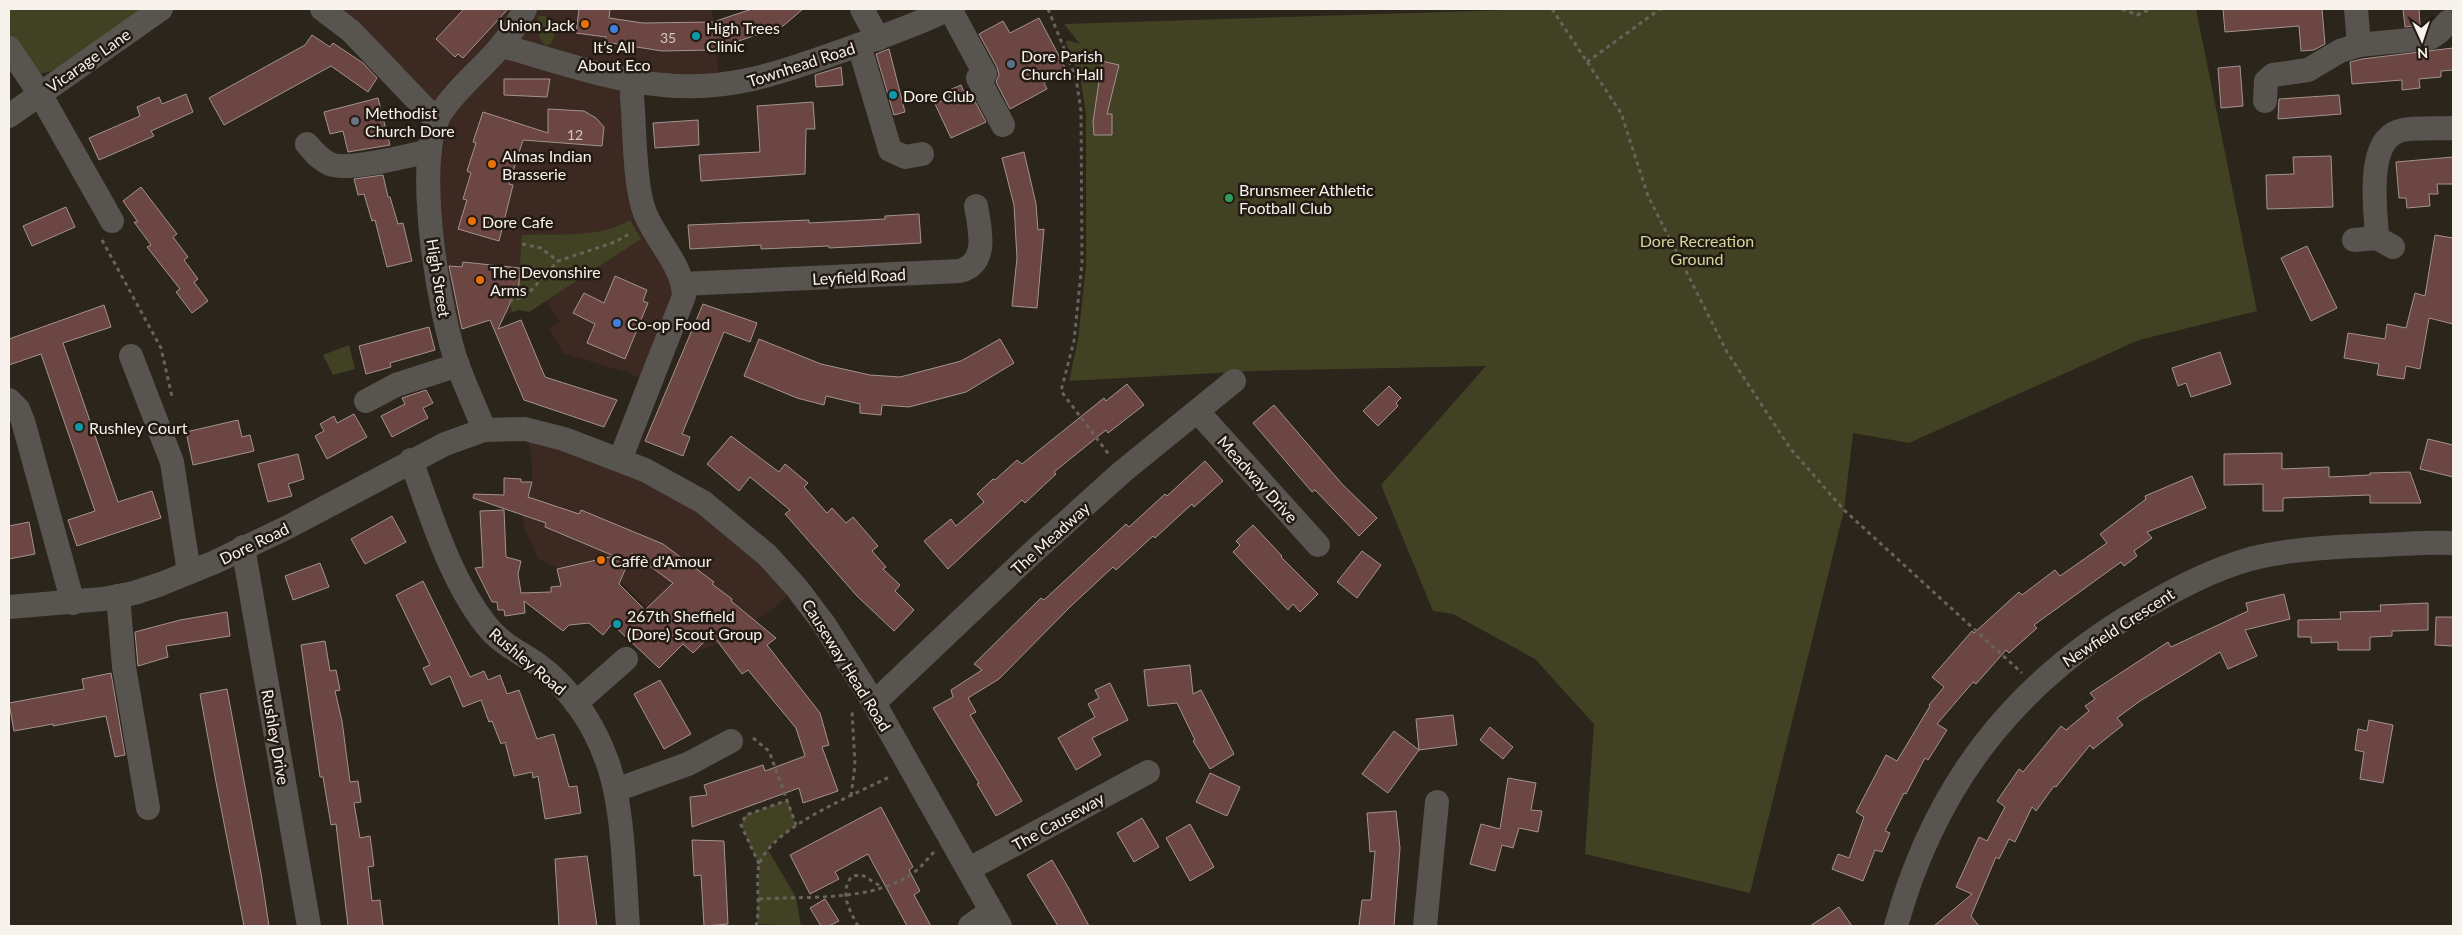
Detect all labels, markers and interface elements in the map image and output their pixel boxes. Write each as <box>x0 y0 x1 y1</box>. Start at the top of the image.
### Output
place label: Union Jack <box>499 15 576 34</box>
north arrow <box>2397 15 2447 65</box>
marker: Union Jack <box>579 18 591 30</box>
place label: High Trees Clinic <box>706 18 780 55</box>
marker: It’s All About Eco <box>608 23 620 35</box>
street label: Vicarage Lane <box>42 24 134 96</box>
house number: 35 <box>660 29 676 46</box>
marker: High Trees Clinic <box>690 30 702 42</box>
place label: It’s All About Eco <box>577 37 651 74</box>
street label: Townhead Road <box>745 38 857 90</box>
text: N <box>2417 45 2429 62</box>
place label: Dore Parish Church Hall <box>1021 46 1103 83</box>
marker: Dore Parish Church Hall <box>1005 58 1017 70</box>
place label: Dore Club <box>903 86 975 105</box>
marker: Dore Club <box>887 89 899 101</box>
place label: Methodist Church Dore <box>365 103 455 140</box>
marker: Methodist Church Dore <box>349 115 361 127</box>
house number: 12 <box>567 126 583 143</box>
place label: Almas Indian Brasserie <box>502 146 592 183</box>
marker: Almas Indian Brasserie <box>486 158 498 170</box>
place label: Brunsmeer Athletic Football Club <box>1239 180 1374 217</box>
marker: Brunsmeer Athletic Football Club <box>1223 192 1235 204</box>
place label: Dore Cafe <box>482 212 553 231</box>
marker: Dore Cafe <box>466 215 478 227</box>
park label: Dore Recreation Ground <box>1640 231 1754 268</box>
street label: High Street <box>423 237 455 319</box>
place label: The Devonshire Arms <box>490 262 601 299</box>
street label: Leyfield Road <box>812 264 906 288</box>
marker: The Devonshire Arms <box>474 274 486 286</box>
place label: Co-op Food <box>627 314 710 333</box>
marker: Co-op Food <box>611 317 623 329</box>
place label: Rushley Court <box>89 418 188 437</box>
marker: Rushley Court <box>73 421 85 433</box>
street label: Meadway Drive <box>1214 432 1302 526</box>
street label: The Meadway <box>1007 497 1094 578</box>
street label: Dore Road <box>216 518 292 568</box>
place label: Caffè d'Amour <box>611 551 712 570</box>
marker: Caffè d'Amour <box>595 554 607 566</box>
street label: Newfield Crescent <box>2059 584 2178 670</box>
street label: Causeway Head Road <box>799 596 895 734</box>
place label: 267th Sheffield (Dore) Scout Group <box>627 606 762 643</box>
marker: 267th Sheffield (Dore) Scout Group <box>611 618 623 630</box>
street label: Rushley Road <box>486 624 570 698</box>
street label: Rushley Drive <box>258 688 294 786</box>
street label: The Causeway <box>1009 788 1108 854</box>

